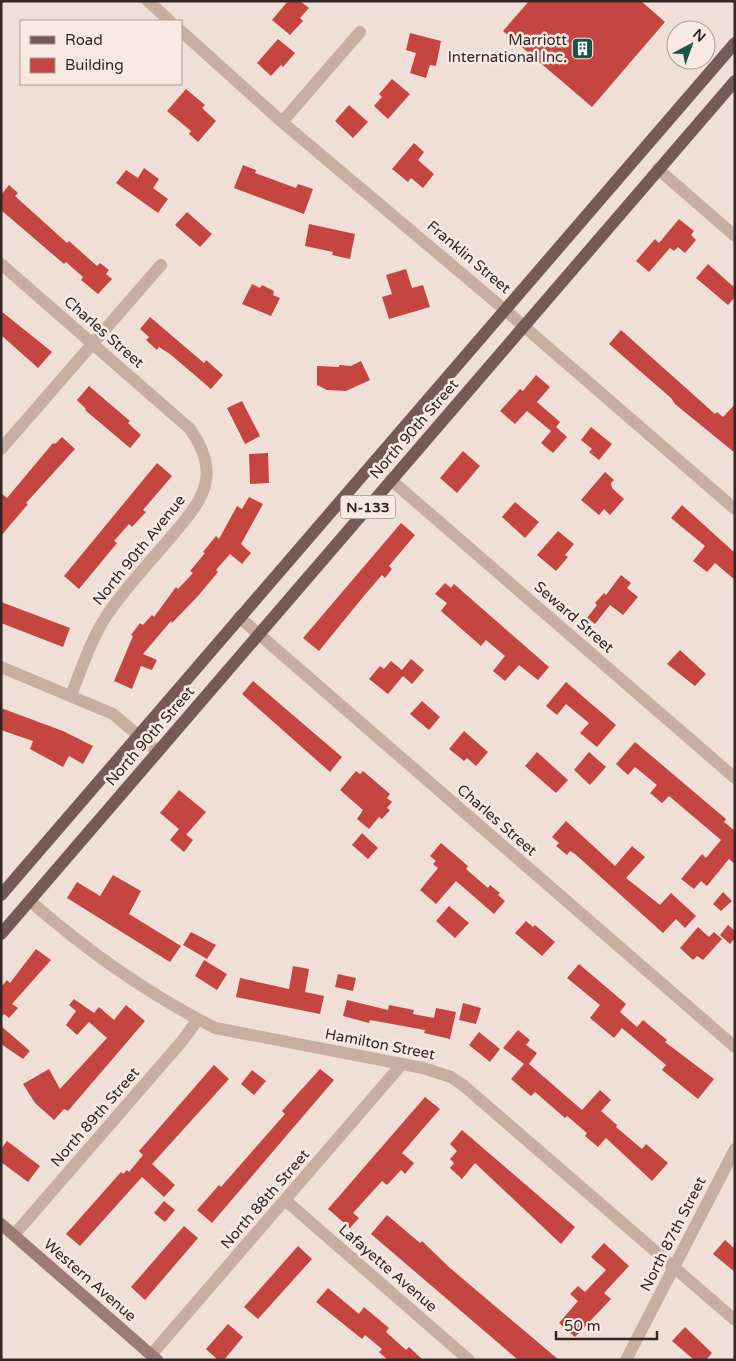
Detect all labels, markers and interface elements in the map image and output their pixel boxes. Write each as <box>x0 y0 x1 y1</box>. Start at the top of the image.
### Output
legend <box>20 20 182 85</box>
north arrow <box>666 20 716 70</box>
text: N <box>689 25 709 46</box>
text: Road <box>65 31 103 49</box>
place label: Marriott International Inc. <box>448 31 567 66</box>
building icon: Marriott International Inc. <box>571 37 595 61</box>
text: Building <box>65 56 124 74</box>
street label: Franklin Street <box>424 217 515 297</box>
street label: Charles Street <box>60 292 148 372</box>
street label: North 90th Street <box>366 375 462 482</box>
street label: North 90th Avenue <box>89 491 189 609</box>
road number: N-133 <box>340 496 396 518</box>
street label: Seward Street <box>530 578 618 657</box>
street label: North 90th Street <box>102 682 198 789</box>
street label: Charles Street <box>453 780 541 860</box>
street label: Hamilton Street <box>323 1025 437 1064</box>
street label: North 89th Street <box>47 1063 143 1170</box>
street label: North 88th Street <box>217 1145 313 1252</box>
street label: North 87th Street <box>636 1174 710 1294</box>
street label: Lafayette Avenue <box>335 1220 441 1316</box>
street label: Western Avenue <box>40 1235 140 1325</box>
scale bar <box>556 1308 657 1340</box>
text: 50 m <box>564 1317 601 1335</box>

